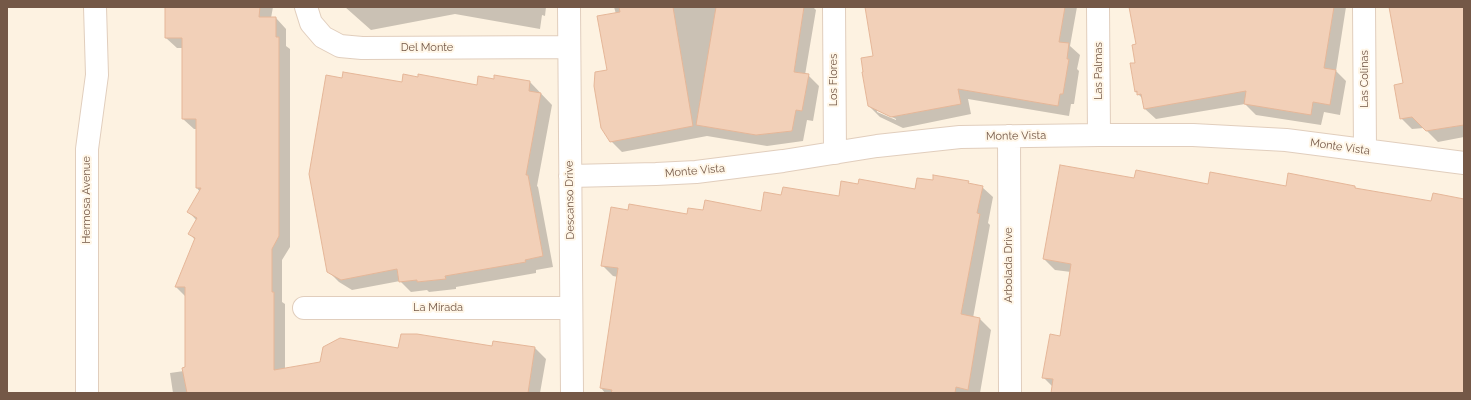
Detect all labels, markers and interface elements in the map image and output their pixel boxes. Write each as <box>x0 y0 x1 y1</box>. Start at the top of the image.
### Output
street label: Del Monte <box>401 41 453 55</box>
street label: Las Palmas <box>1092 42 1106 100</box>
street label: Las Colinas <box>1358 50 1372 108</box>
street label: Los Flores <box>827 54 841 106</box>
street label: Monte Vista <box>986 129 1046 143</box>
street label: Monte Vista <box>1309 136 1371 158</box>
street label: Hermosa Avenue <box>80 156 94 244</box>
street label: Descanso Drive <box>563 160 577 240</box>
street label: Monte Vista <box>664 162 726 180</box>
street label: Arbolada Drive <box>1002 227 1016 303</box>
street label: La Mirada <box>413 301 463 315</box>

